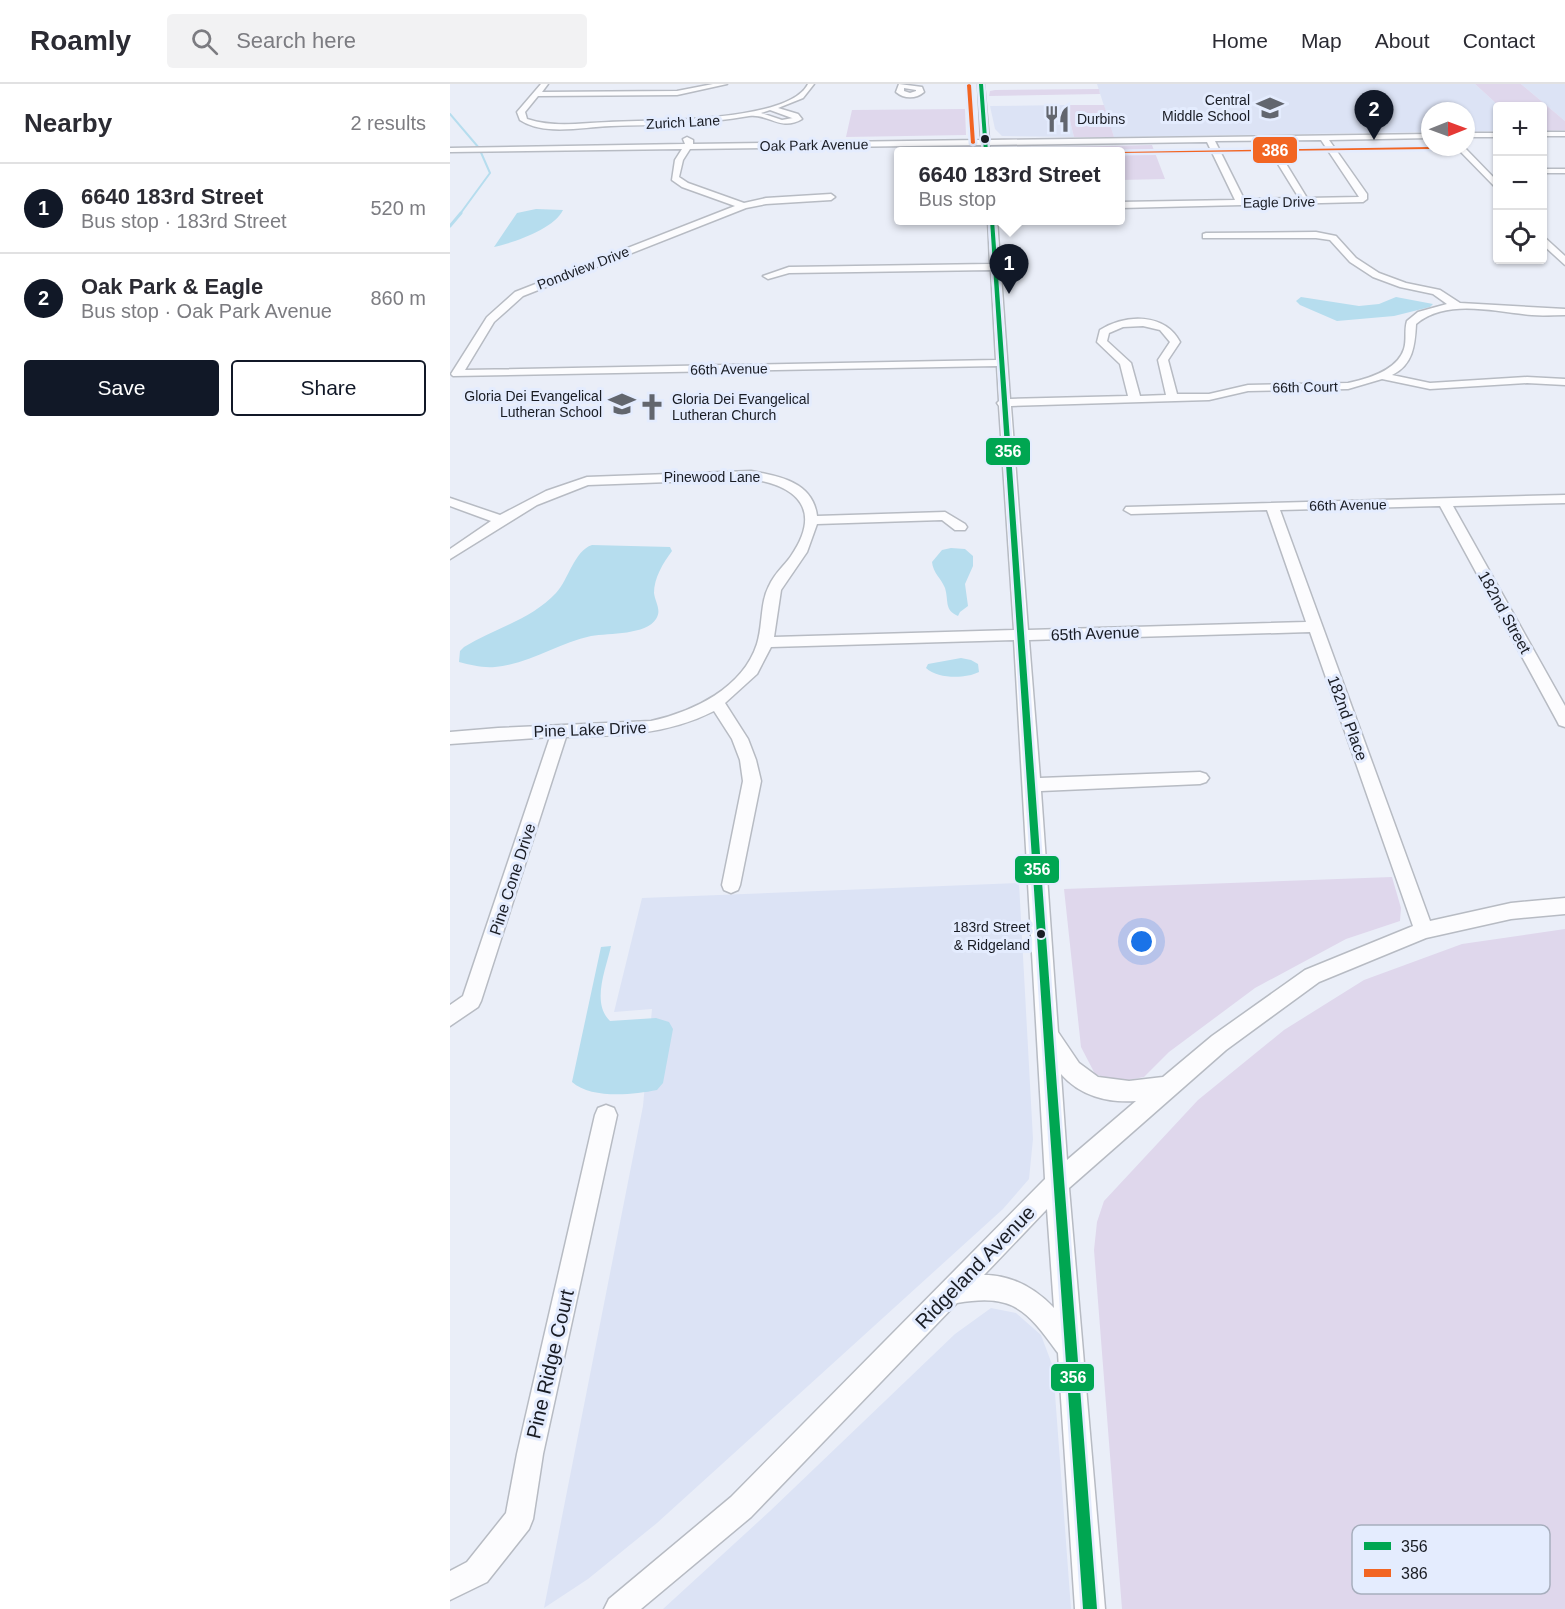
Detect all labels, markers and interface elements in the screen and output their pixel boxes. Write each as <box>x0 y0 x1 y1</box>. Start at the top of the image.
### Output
search box <box>167 14 587 68</box>
text: Roamly <box>30 25 131 56</box>
icon: search <box>188 25 221 58</box>
text: Search here <box>236 28 356 53</box>
text: Home <box>1212 29 1268 52</box>
text: Map <box>1301 29 1342 52</box>
text: About <box>1375 29 1430 52</box>
text: Contact <box>1463 29 1535 52</box>
pin: 2 <box>1354 91 1394 140</box>
place label: Central Middle School <box>1162 92 1250 124</box>
school or university icon: Central Middle School <box>1255 93 1285 123</box>
north arrow <box>1421 102 1475 156</box>
map controls <box>1493 102 1547 264</box>
button: + <box>1493 102 1547 156</box>
restaurant icon: Durbins <box>1042 104 1072 134</box>
text: Nearby <box>24 108 112 138</box>
place label: Durbins <box>1077 111 1125 127</box>
text: 2 results <box>350 112 426 134</box>
street label: Zurich Lane <box>646 112 721 132</box>
unlabelled marker <box>979 133 991 145</box>
street label: Oak Park Avenue <box>760 136 869 154</box>
line badge: 386 <box>1252 136 1298 164</box>
text: 386 <box>1262 142 1288 159</box>
popup <box>894 147 1125 225</box>
button: − <box>1493 156 1547 210</box>
text: 6640 183rd Street <box>918 162 1101 187</box>
text: 6640 183rd Street <box>81 184 263 209</box>
text: Bus stop <box>918 188 996 210</box>
street label: Eagle Drive <box>1243 193 1316 211</box>
text: 1 <box>38 197 49 219</box>
text: 520 m <box>370 197 426 219</box>
text: Bus stop · 183rd Street <box>81 210 287 232</box>
button: locate <box>1493 210 1547 264</box>
street label: Pondview Drive <box>535 243 631 293</box>
pin: 1 <box>990 244 1028 294</box>
text: Oak Park & Eagle <box>81 274 263 299</box>
text: 2 <box>38 287 49 309</box>
text: 860 m <box>370 287 426 309</box>
text: Bus stop · Oak Park Avenue <box>81 300 332 322</box>
button: Save <box>24 360 219 416</box>
button: Share <box>231 360 426 416</box>
street label: 66th Avenue <box>690 360 768 378</box>
street label: 66th Court <box>1272 378 1338 396</box>
place label: Gloria Dei Evangelical Lutheran School <box>464 388 602 420</box>
school or university icon: Gloria Dei Evangelical Lutheran School <box>607 389 637 419</box>
place label: Gloria Dei Evangelical Lutheran Church <box>672 391 810 423</box>
church icon: Gloria Dei Evangelical Lutheran Church <box>637 392 667 422</box>
line badge: 356 <box>985 437 1031 466</box>
text: 356 <box>995 443 1021 460</box>
street label: Pinewood Lane <box>664 469 760 485</box>
street label: 66th Avenue <box>1309 496 1387 514</box>
street label: 182nd Street <box>1475 568 1534 657</box>
street label: 65th Avenue <box>1050 623 1140 644</box>
street label: 182nd Place <box>1324 673 1371 763</box>
street label: Pine Lake Drive <box>533 719 647 740</box>
street label: Pine Cone Drive <box>486 821 539 937</box>
line badge: 356 <box>1014 855 1060 884</box>
text: 356 <box>1024 861 1050 878</box>
place label: 183rd Street & Ridgeland <box>953 919 1030 953</box>
your location <box>1127 927 1156 956</box>
marker: 183rd Street & Ridgeland <box>1035 928 1047 940</box>
street label: Ridgeland Avenue <box>911 1201 1039 1333</box>
street label: Pine Ridge Court <box>522 1287 578 1441</box>
line badge: 356 <box>1050 1363 1095 1392</box>
text: 356 <box>1060 1369 1086 1386</box>
legend <box>1352 1525 1550 1594</box>
text: 356 <box>1401 1538 1428 1555</box>
text: 386 <box>1401 1565 1428 1582</box>

